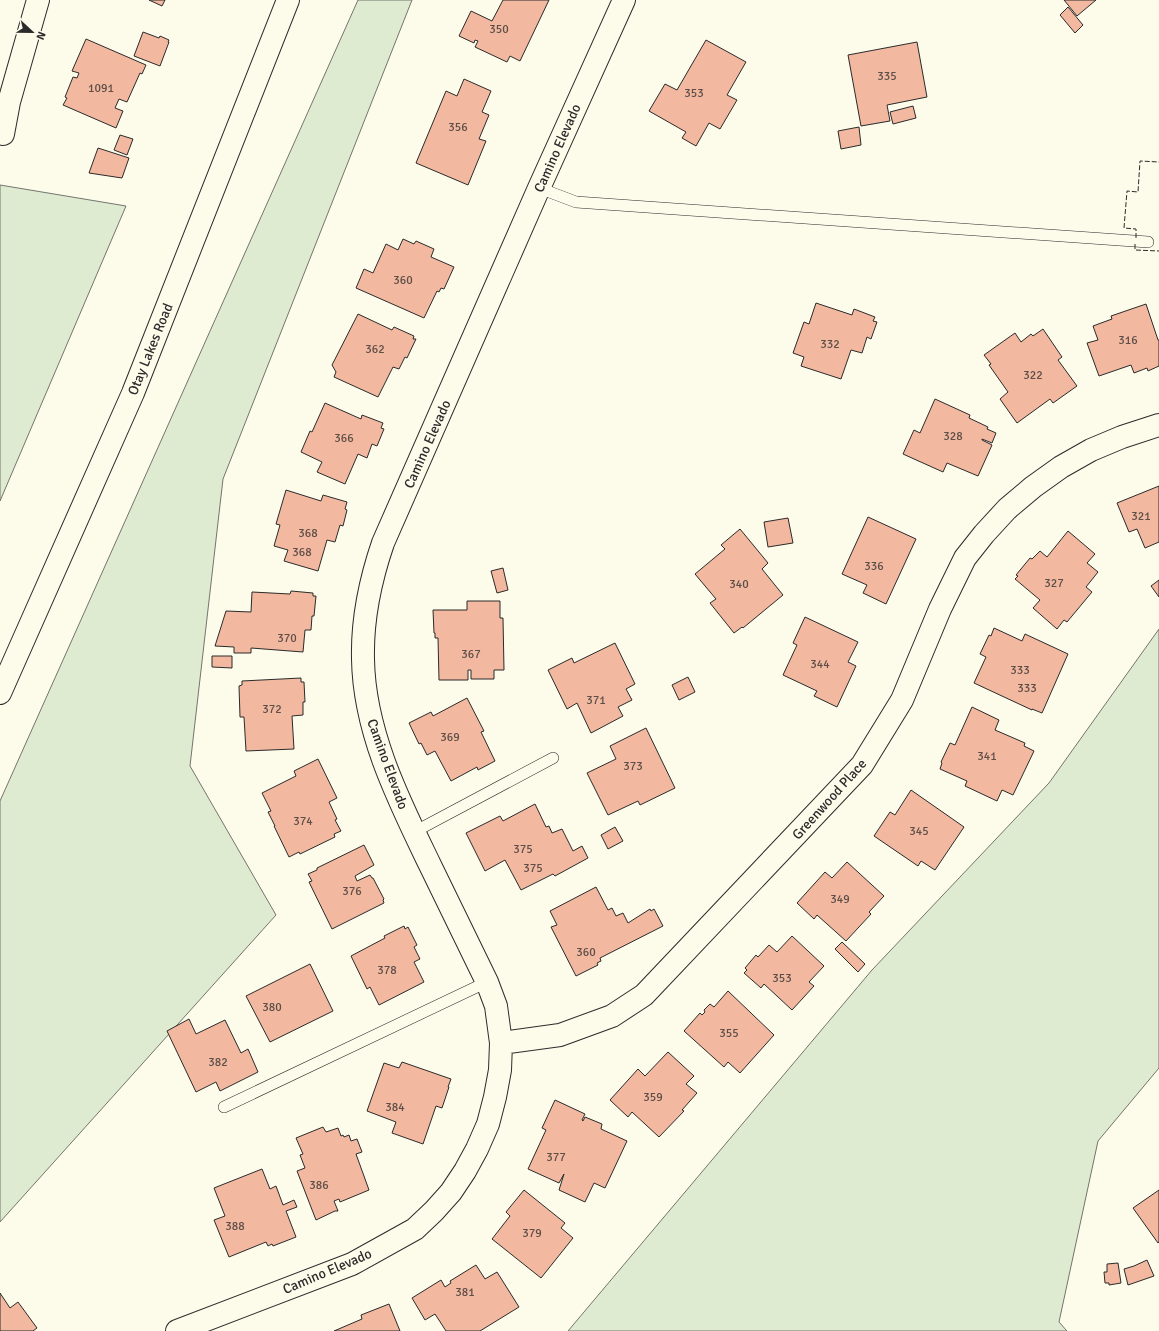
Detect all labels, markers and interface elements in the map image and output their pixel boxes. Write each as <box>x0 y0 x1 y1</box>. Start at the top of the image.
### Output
north arrow <box>12 12 52 52</box>
house number: 350 <box>489 22 509 37</box>
text: N <box>33 30 48 42</box>
house number: 335 <box>877 69 897 84</box>
house number: 1091 <box>88 81 114 96</box>
house number: 353 <box>684 86 704 101</box>
street label: Camino Elevado <box>530 101 585 195</box>
house number: 356 <box>448 120 468 135</box>
house number: 360 <box>393 273 413 288</box>
street label: Otay Lakes Road <box>124 301 177 398</box>
house number: 316 <box>1118 333 1138 348</box>
house number: 332 <box>820 337 840 352</box>
house number: 362 <box>365 342 385 357</box>
house number: 322 <box>1023 368 1043 383</box>
street label: Camino Elevado <box>400 397 455 491</box>
house number: 328 <box>943 429 963 444</box>
house number: 366 <box>334 431 354 446</box>
house number: 321 <box>1131 509 1151 524</box>
house number: 368 <box>298 526 318 541</box>
house number: 368 <box>292 545 312 560</box>
house number: 336 <box>864 559 884 574</box>
house number: 327 <box>1044 576 1064 591</box>
house number: 340 <box>729 577 749 592</box>
house number: 370 <box>277 631 297 646</box>
house number: 367 <box>461 647 481 662</box>
house number: 344 <box>810 657 830 672</box>
house number: 333 <box>1010 663 1030 678</box>
house number: 333 <box>1017 681 1037 696</box>
house number: 371 <box>586 693 606 708</box>
house number: 372 <box>262 702 282 717</box>
street label: Camino Elevado <box>363 717 412 812</box>
house number: 369 <box>440 730 460 745</box>
house number: 341 <box>977 749 997 764</box>
street label: Greenwood Place <box>789 755 870 843</box>
house number: 373 <box>623 759 643 774</box>
house number: 374 <box>293 814 313 829</box>
house number: 345 <box>909 824 929 839</box>
house number: 375 <box>513 842 533 857</box>
house number: 375 <box>523 861 543 876</box>
house number: 376 <box>342 884 362 899</box>
house number: 349 <box>830 892 850 907</box>
house number: 360 <box>576 945 596 960</box>
house number: 378 <box>377 963 397 978</box>
house number: 353 <box>772 971 792 986</box>
house number: 380 <box>262 1000 282 1015</box>
house number: 355 <box>719 1026 739 1041</box>
house number: 382 <box>208 1055 228 1070</box>
house number: 359 <box>643 1090 663 1105</box>
house number: 384 <box>385 1100 405 1115</box>
house number: 377 <box>546 1150 566 1165</box>
house number: 386 <box>309 1178 329 1193</box>
house number: 388 <box>225 1219 245 1234</box>
house number: 379 <box>522 1226 542 1241</box>
street label: Camino Elevado <box>280 1245 374 1298</box>
house number: 381 <box>455 1285 475 1300</box>

